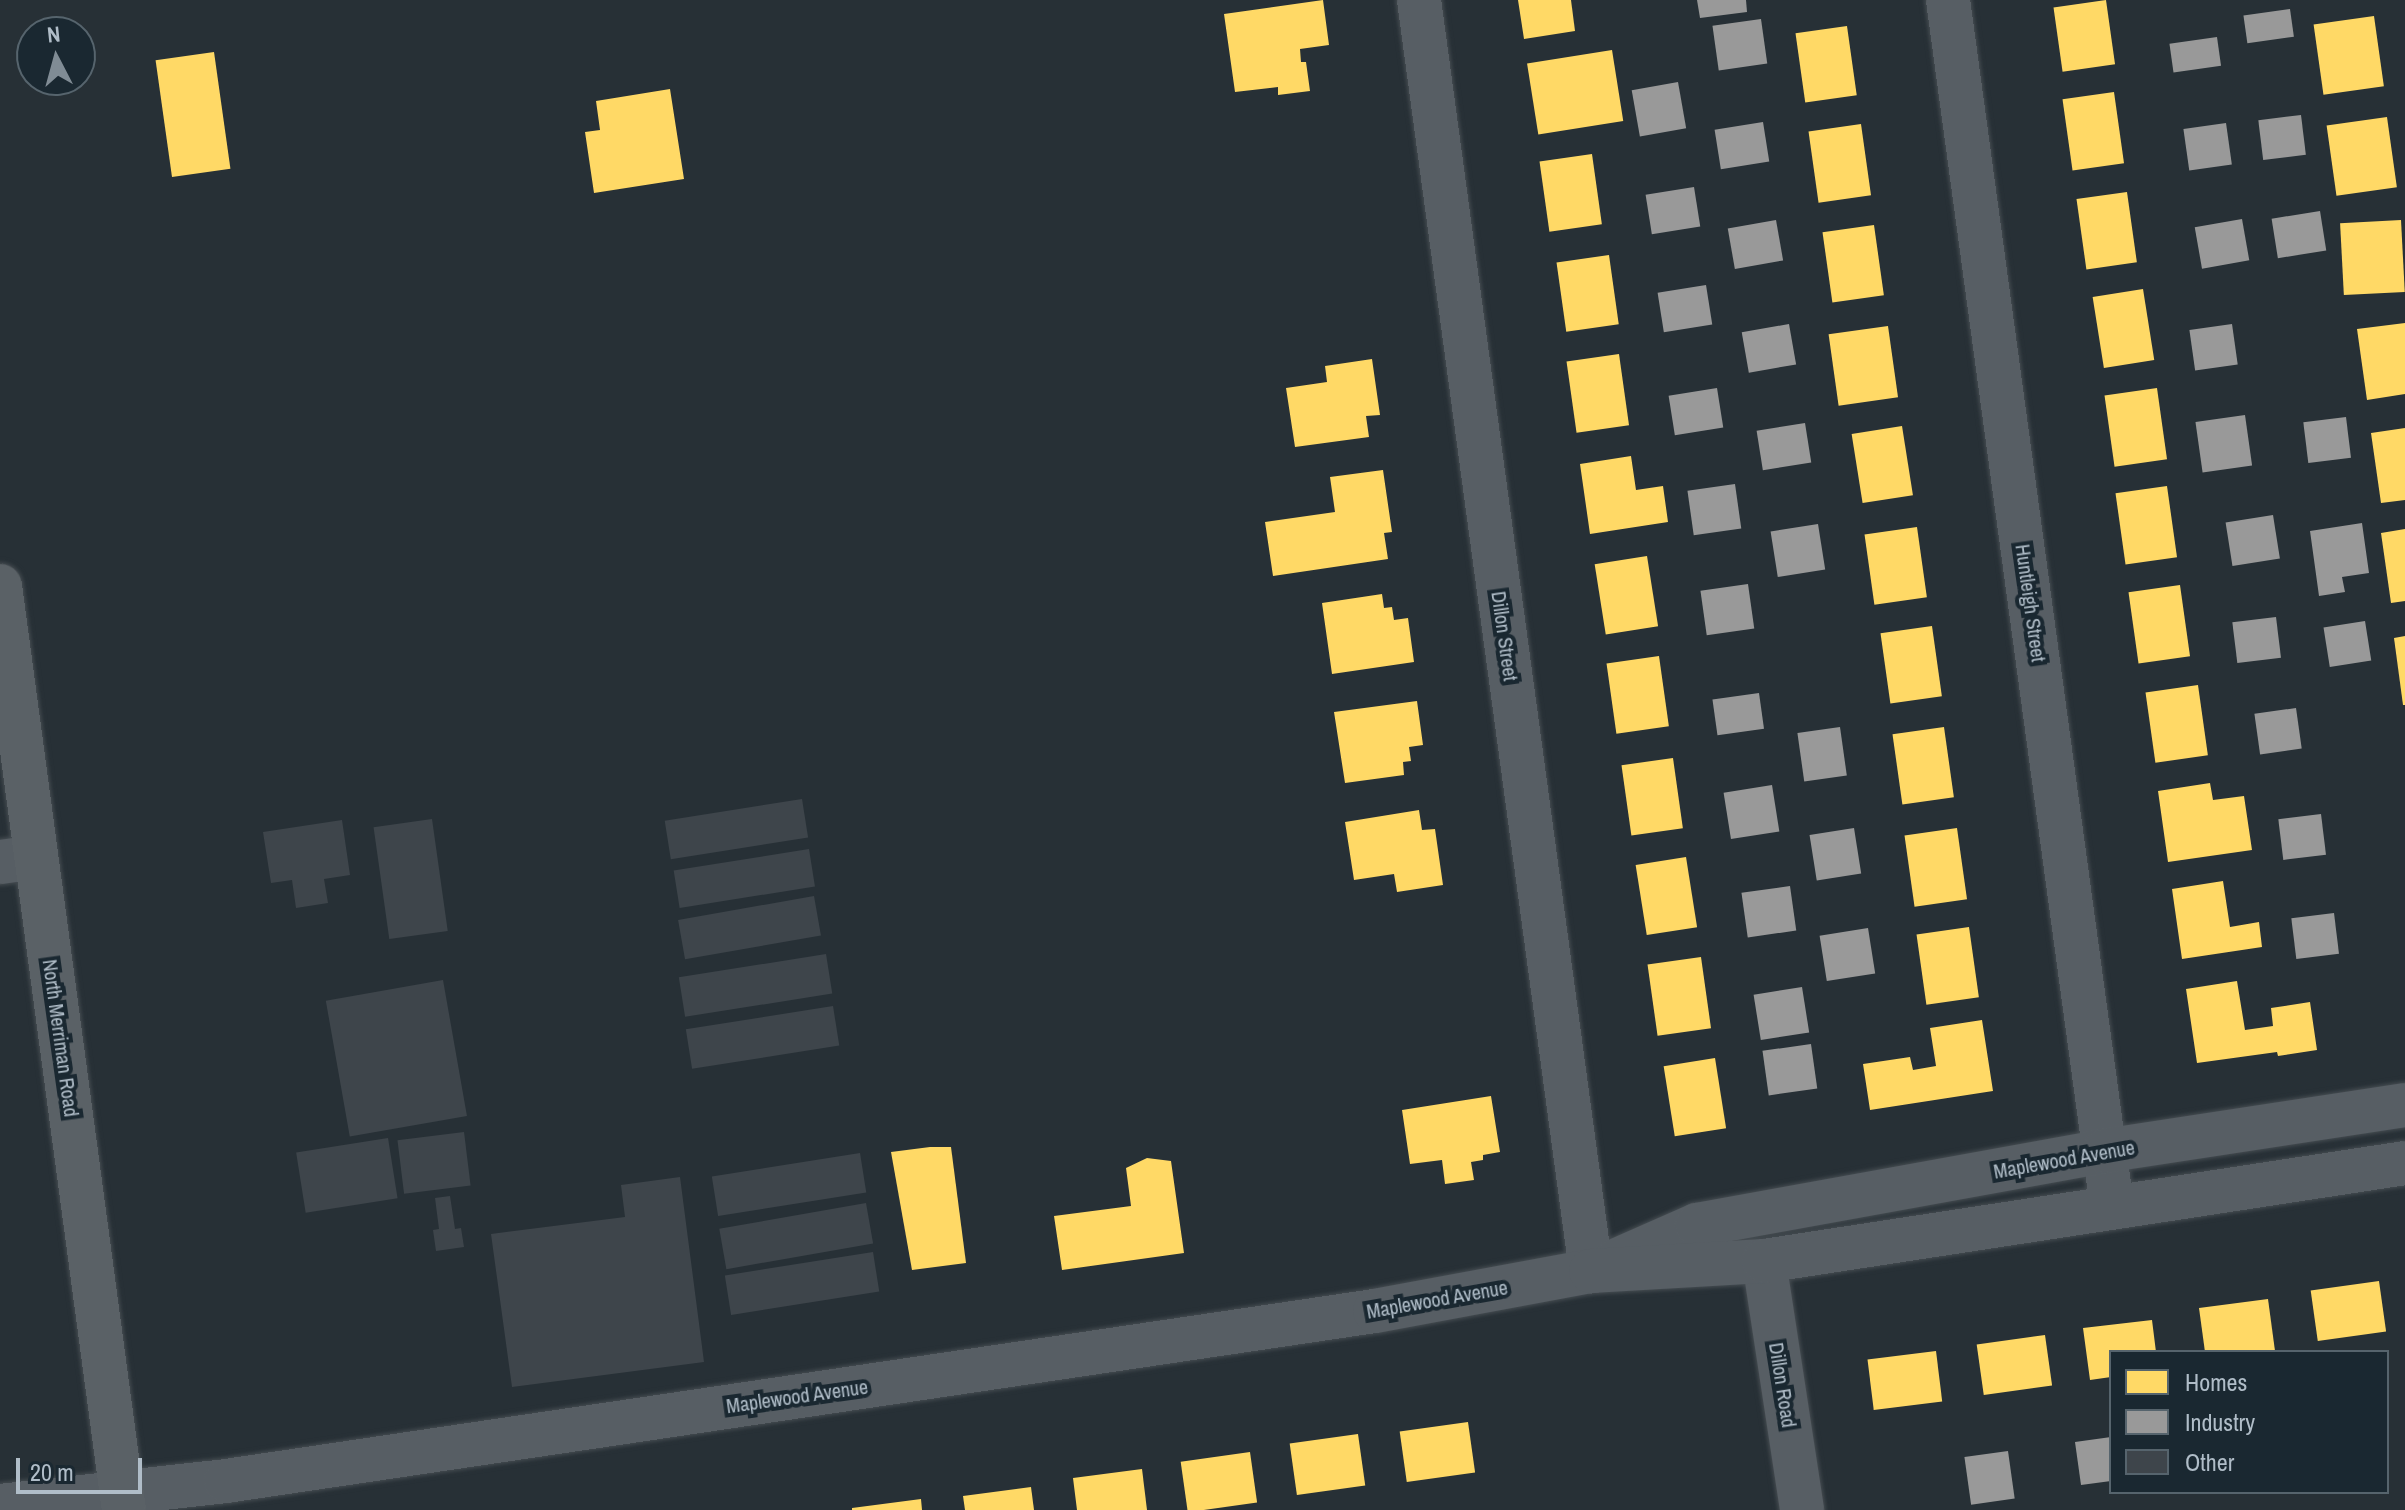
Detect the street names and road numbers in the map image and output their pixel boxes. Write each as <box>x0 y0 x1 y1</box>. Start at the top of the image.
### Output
street label: Huntleigh Street <box>2011 543 2051 663</box>
street label: Dillon Street <box>1487 590 1523 682</box>
street label: North Merriman Road <box>38 958 84 1118</box>
street label: Maplewood Avenue <box>1991 1135 2137 1183</box>
street label: Maplewood Avenue <box>1364 1275 1510 1323</box>
street label: Dillon Road <box>1764 1341 1802 1429</box>
street label: Maplewood Avenue <box>724 1374 870 1418</box>

